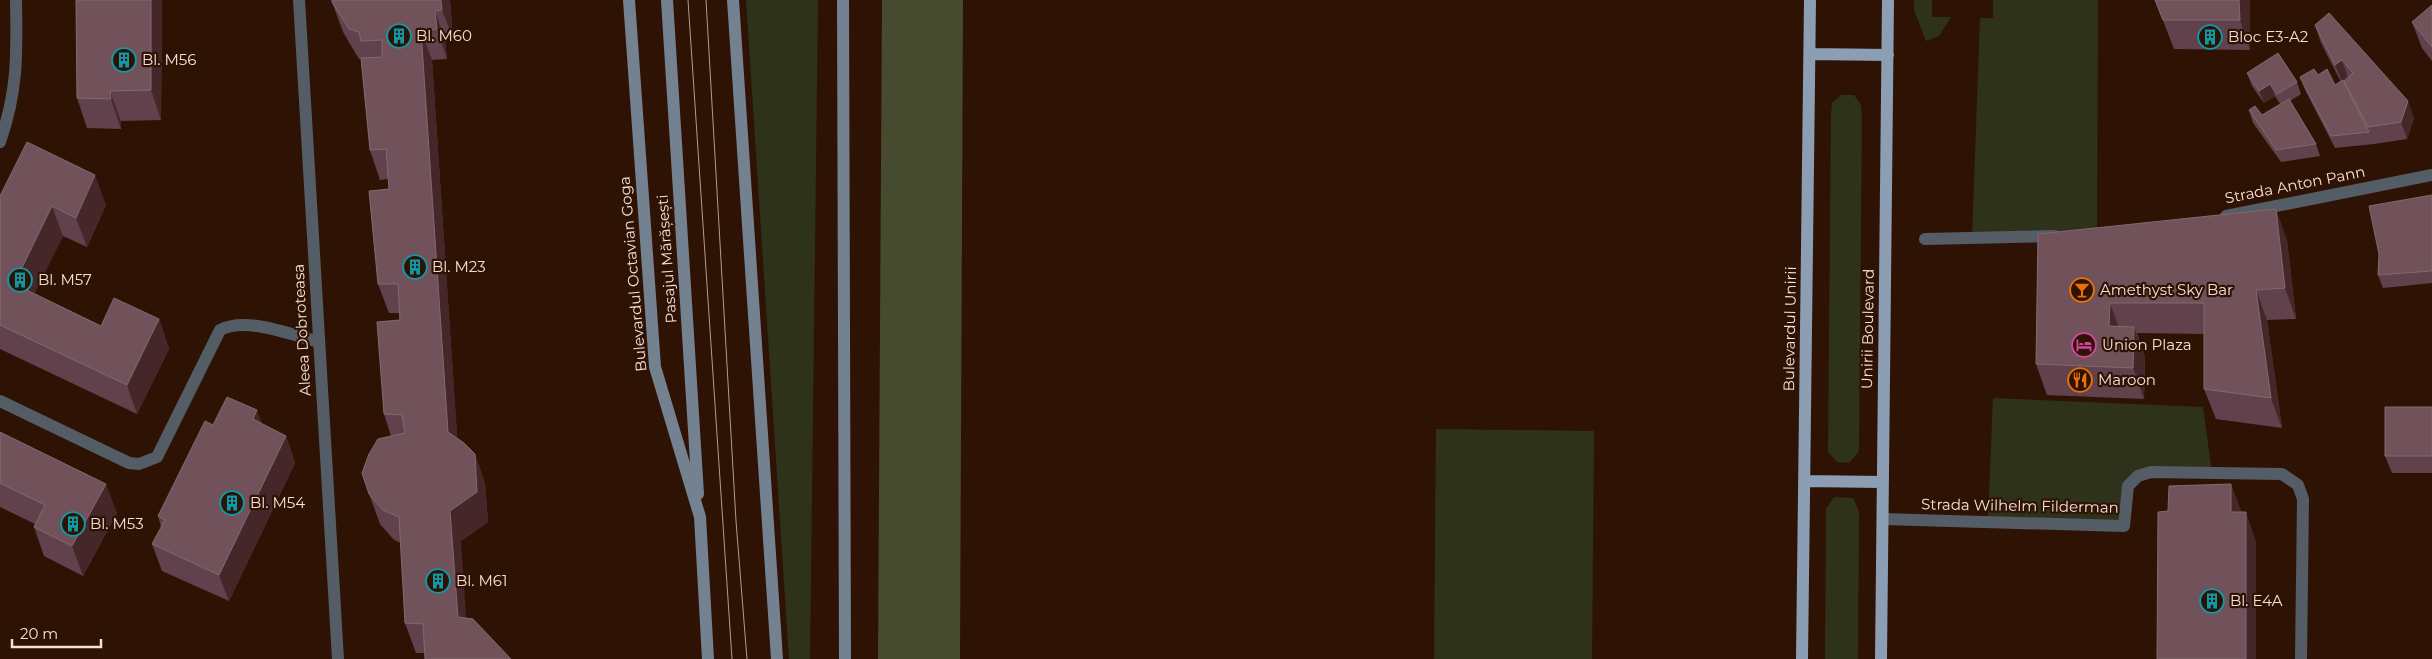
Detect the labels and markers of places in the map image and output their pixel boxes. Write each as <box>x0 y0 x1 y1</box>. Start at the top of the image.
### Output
building icon: Bl. M60 <box>386 23 412 49</box>
building icon: Bloc E3-A2 <box>2197 24 2223 50</box>
place label: Bl. M60 <box>416 26 472 45</box>
place label: Bloc E3-A2 <box>2228 27 2308 46</box>
building icon: Bl. M56 <box>111 47 137 73</box>
place label: Bl. M56 <box>142 50 196 69</box>
building icon: Bl. M23 <box>402 254 428 280</box>
place label: Bl. M23 <box>432 257 486 276</box>
building icon: Bl. M57 <box>7 267 33 293</box>
place label: Bl. M57 <box>38 270 92 289</box>
bar icon: Amethyst Sky Bar <box>2069 277 2095 303</box>
place label: Amethyst Sky Bar <box>2100 280 2233 299</box>
hotel icon: Union Plaza <box>2071 332 2097 358</box>
place label: Union Plaza <box>2102 335 2192 354</box>
restaurant icon: Maroon <box>2067 367 2093 393</box>
place label: Maroon <box>2098 370 2156 389</box>
building icon: Bl. M54 <box>219 490 245 516</box>
place label: Bl. M54 <box>250 493 305 512</box>
building icon: Bl. M53 <box>60 511 86 537</box>
place label: Bl. M53 <box>90 514 144 533</box>
building icon: Bl. M61 <box>425 568 451 594</box>
place label: Bl. M61 <box>456 571 507 590</box>
building icon: Bl. E4A <box>2199 588 2225 614</box>
place label: Bl. E4A <box>2230 591 2283 610</box>

